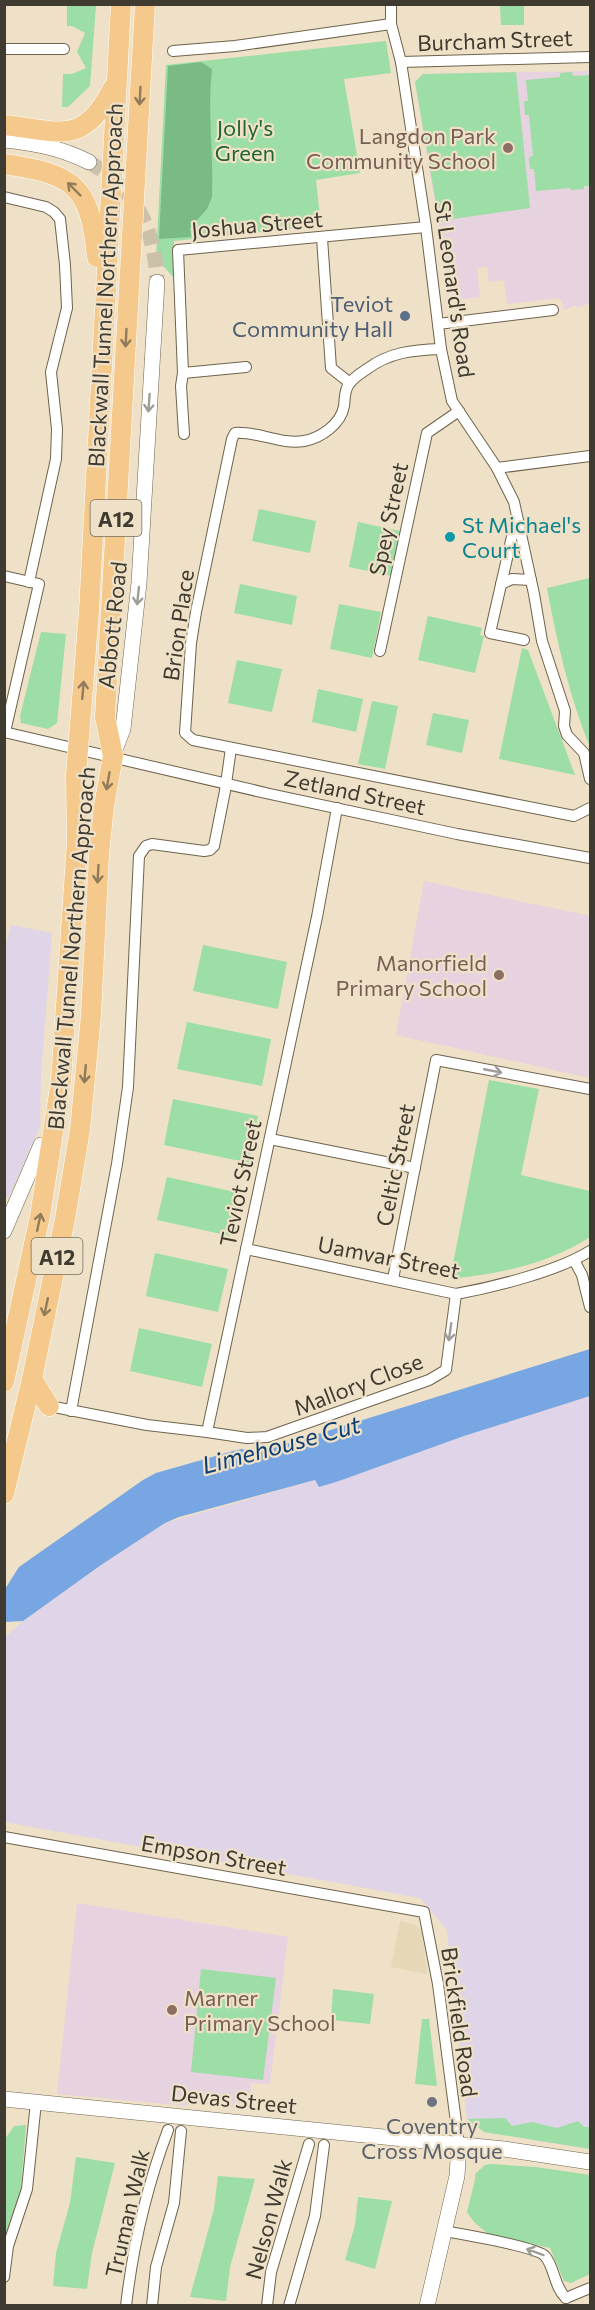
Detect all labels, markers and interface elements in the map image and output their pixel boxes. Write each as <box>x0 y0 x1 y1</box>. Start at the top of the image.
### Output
street label: Burcham Street <box>417 24 573 56</box>
one-way arrow <box>134 85 145 105</box>
street label: Blackwall Tunnel Northern Approach <box>82 102 128 468</box>
park label: Jolly's Green <box>215 114 275 166</box>
place label: Langdon Park Community School <box>306 122 496 174</box>
marker: Langdon Park Community School <box>501 141 515 155</box>
one-way arrow <box>67 182 82 197</box>
street label: St Leonard's Road <box>429 199 481 379</box>
street label: Joshua Street <box>190 205 324 243</box>
place label: Teviot Community Hall <box>232 290 393 342</box>
marker: Teviot Community Hall <box>398 309 412 323</box>
one-way arrow <box>121 327 132 347</box>
one-way arrow <box>143 392 154 412</box>
street label: Spey Street <box>363 460 413 578</box>
road number: A12 <box>90 500 142 536</box>
place label: St Michael's Court <box>462 511 581 563</box>
marker: St Michael's Court <box>443 530 457 544</box>
street label: Abbott Road <box>92 560 132 690</box>
street label: Brion Place <box>157 568 199 682</box>
one-way arrow <box>132 586 143 606</box>
one-way arrow <box>78 681 89 701</box>
street label: Zetland Street <box>282 764 428 820</box>
street label: Blackwall Tunnel Northern Approach <box>42 765 100 1131</box>
one-way arrow <box>102 770 113 790</box>
one-way arrow <box>93 863 104 883</box>
place label: Manorfield Primary School <box>335 949 487 1001</box>
marker: Manorfield Primary School <box>492 968 506 982</box>
one-way arrow <box>79 1063 90 1083</box>
one-way arrow <box>483 1066 503 1077</box>
street label: Celtic Street <box>370 1101 420 1229</box>
street label: Teviot Street <box>213 1117 267 1249</box>
one-way arrow <box>34 1213 45 1232</box>
street label: Uamvar Street <box>316 1230 462 1284</box>
road number: A12 <box>32 1238 82 1274</box>
one-way arrow <box>40 1298 52 1317</box>
one-way arrow <box>445 1321 456 1341</box>
street label: Mallory Close <box>290 1347 426 1421</box>
water label: Limehouse Cut <box>199 1409 365 1479</box>
street label: Empson Street <box>139 1829 289 1881</box>
street label: Brickfield Road <box>436 1945 484 2099</box>
place label: Marner Primary School <box>184 1984 336 2036</box>
marker: Marner Primary School <box>165 2003 179 2017</box>
street label: Devas Street <box>170 2079 298 2119</box>
marker: Coventry Cross Mosque <box>425 2095 439 2109</box>
place label: Coventry Cross Mosque <box>361 2112 503 2164</box>
street label: Truman Walk <box>99 2146 155 2280</box>
street label: Nelson Walk <box>239 2156 297 2282</box>
one-way arrow <box>526 2246 544 2257</box>

